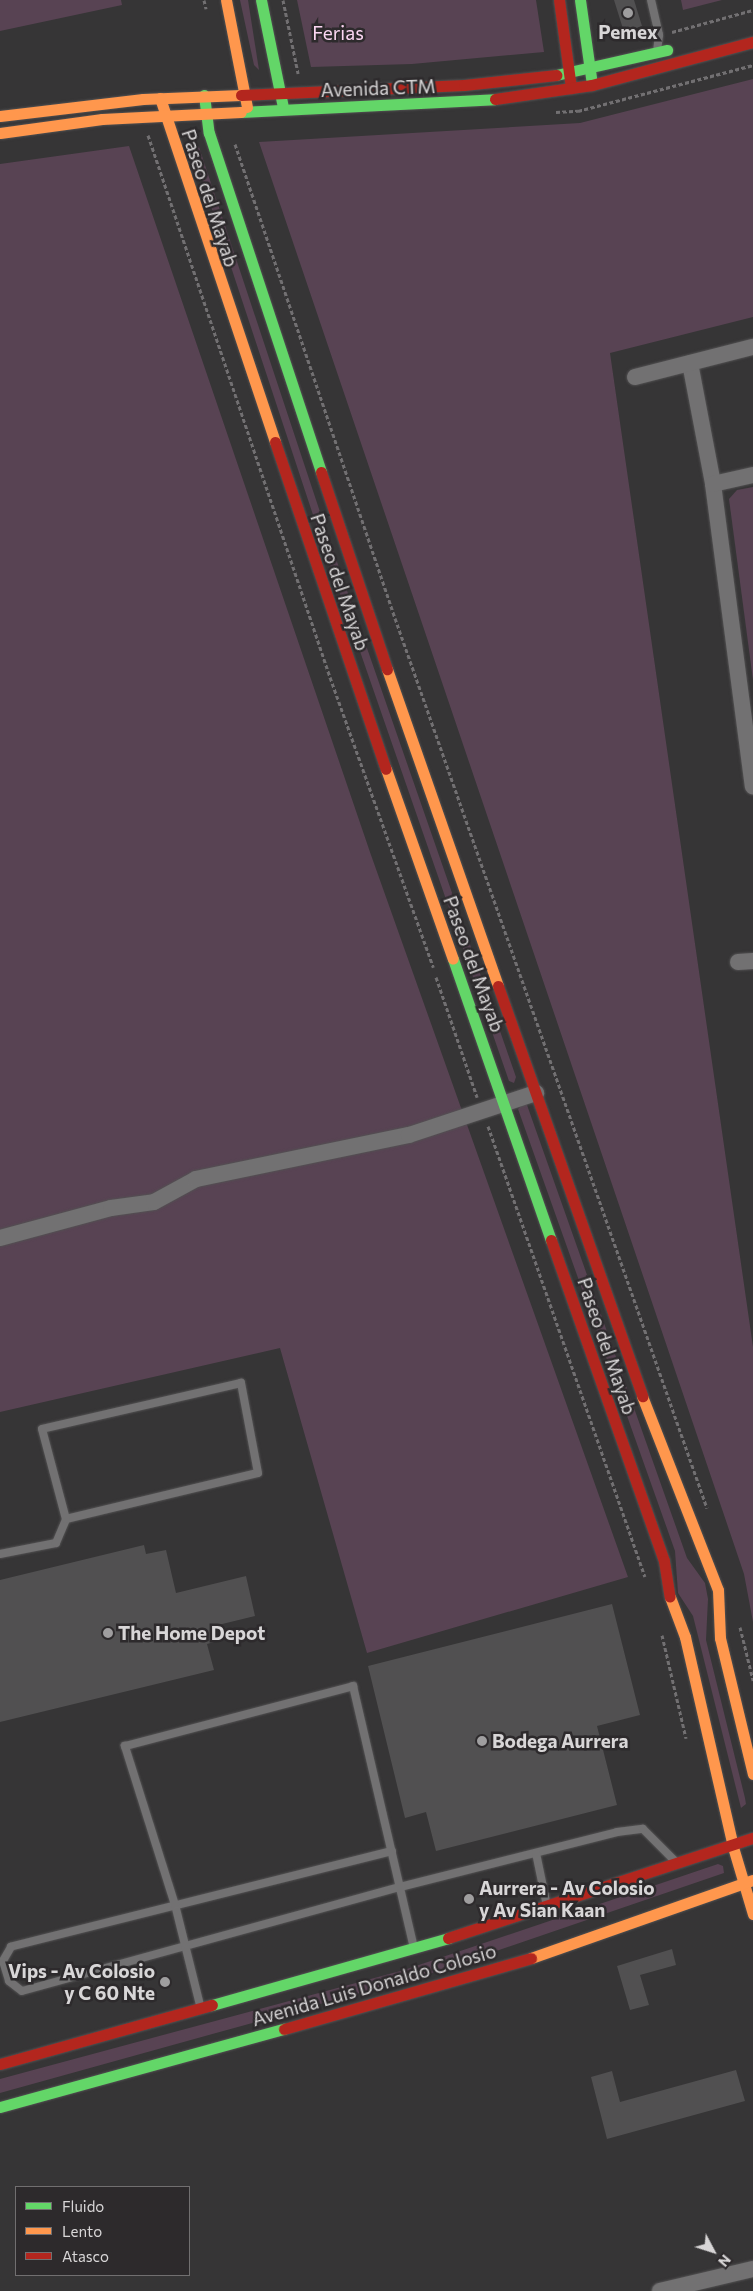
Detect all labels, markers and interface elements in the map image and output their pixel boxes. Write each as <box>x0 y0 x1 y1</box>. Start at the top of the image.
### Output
marker: Pemex <box>622 7 634 19</box>
place label: Pemex <box>598 21 658 43</box>
park label: Ferias <box>312 22 364 44</box>
street label: Avenida CTM <box>320 75 436 101</box>
street label: Paseo del Mayab <box>177 126 243 270</box>
street label: Paseo del Mayab <box>306 510 374 654</box>
street label: Paseo del Mayab <box>439 893 509 1035</box>
street label: Paseo del Mayab <box>573 1274 641 1418</box>
place label: The Home Depot <box>118 1622 265 1644</box>
marker: The Home Depot <box>102 1627 114 1639</box>
place label: Bodega Aurrera <box>492 1730 628 1752</box>
marker: Bodega Aurrera <box>476 1735 488 1747</box>
place label: Aurrera - Av Colosio y Av Sian Kaan <box>479 1877 655 1921</box>
marker: Aurrera - Av Colosio y Av Sian Kaan <box>463 1893 475 1905</box>
street label: Avenida Luis Donaldo Colosio <box>249 1939 499 2031</box>
place label: Vips - Av Colosio y C 60 Nte <box>8 1960 155 2004</box>
marker: Vips - Av Colosio y C 60 Nte <box>159 1976 171 1988</box>
legend <box>15 2186 190 2276</box>
text: Fluido <box>62 2197 104 2215</box>
text: Lento <box>62 2222 102 2240</box>
north arrow <box>688 2226 738 2276</box>
text: Atasco <box>62 2247 109 2265</box>
text: N <box>715 2251 735 2270</box>

